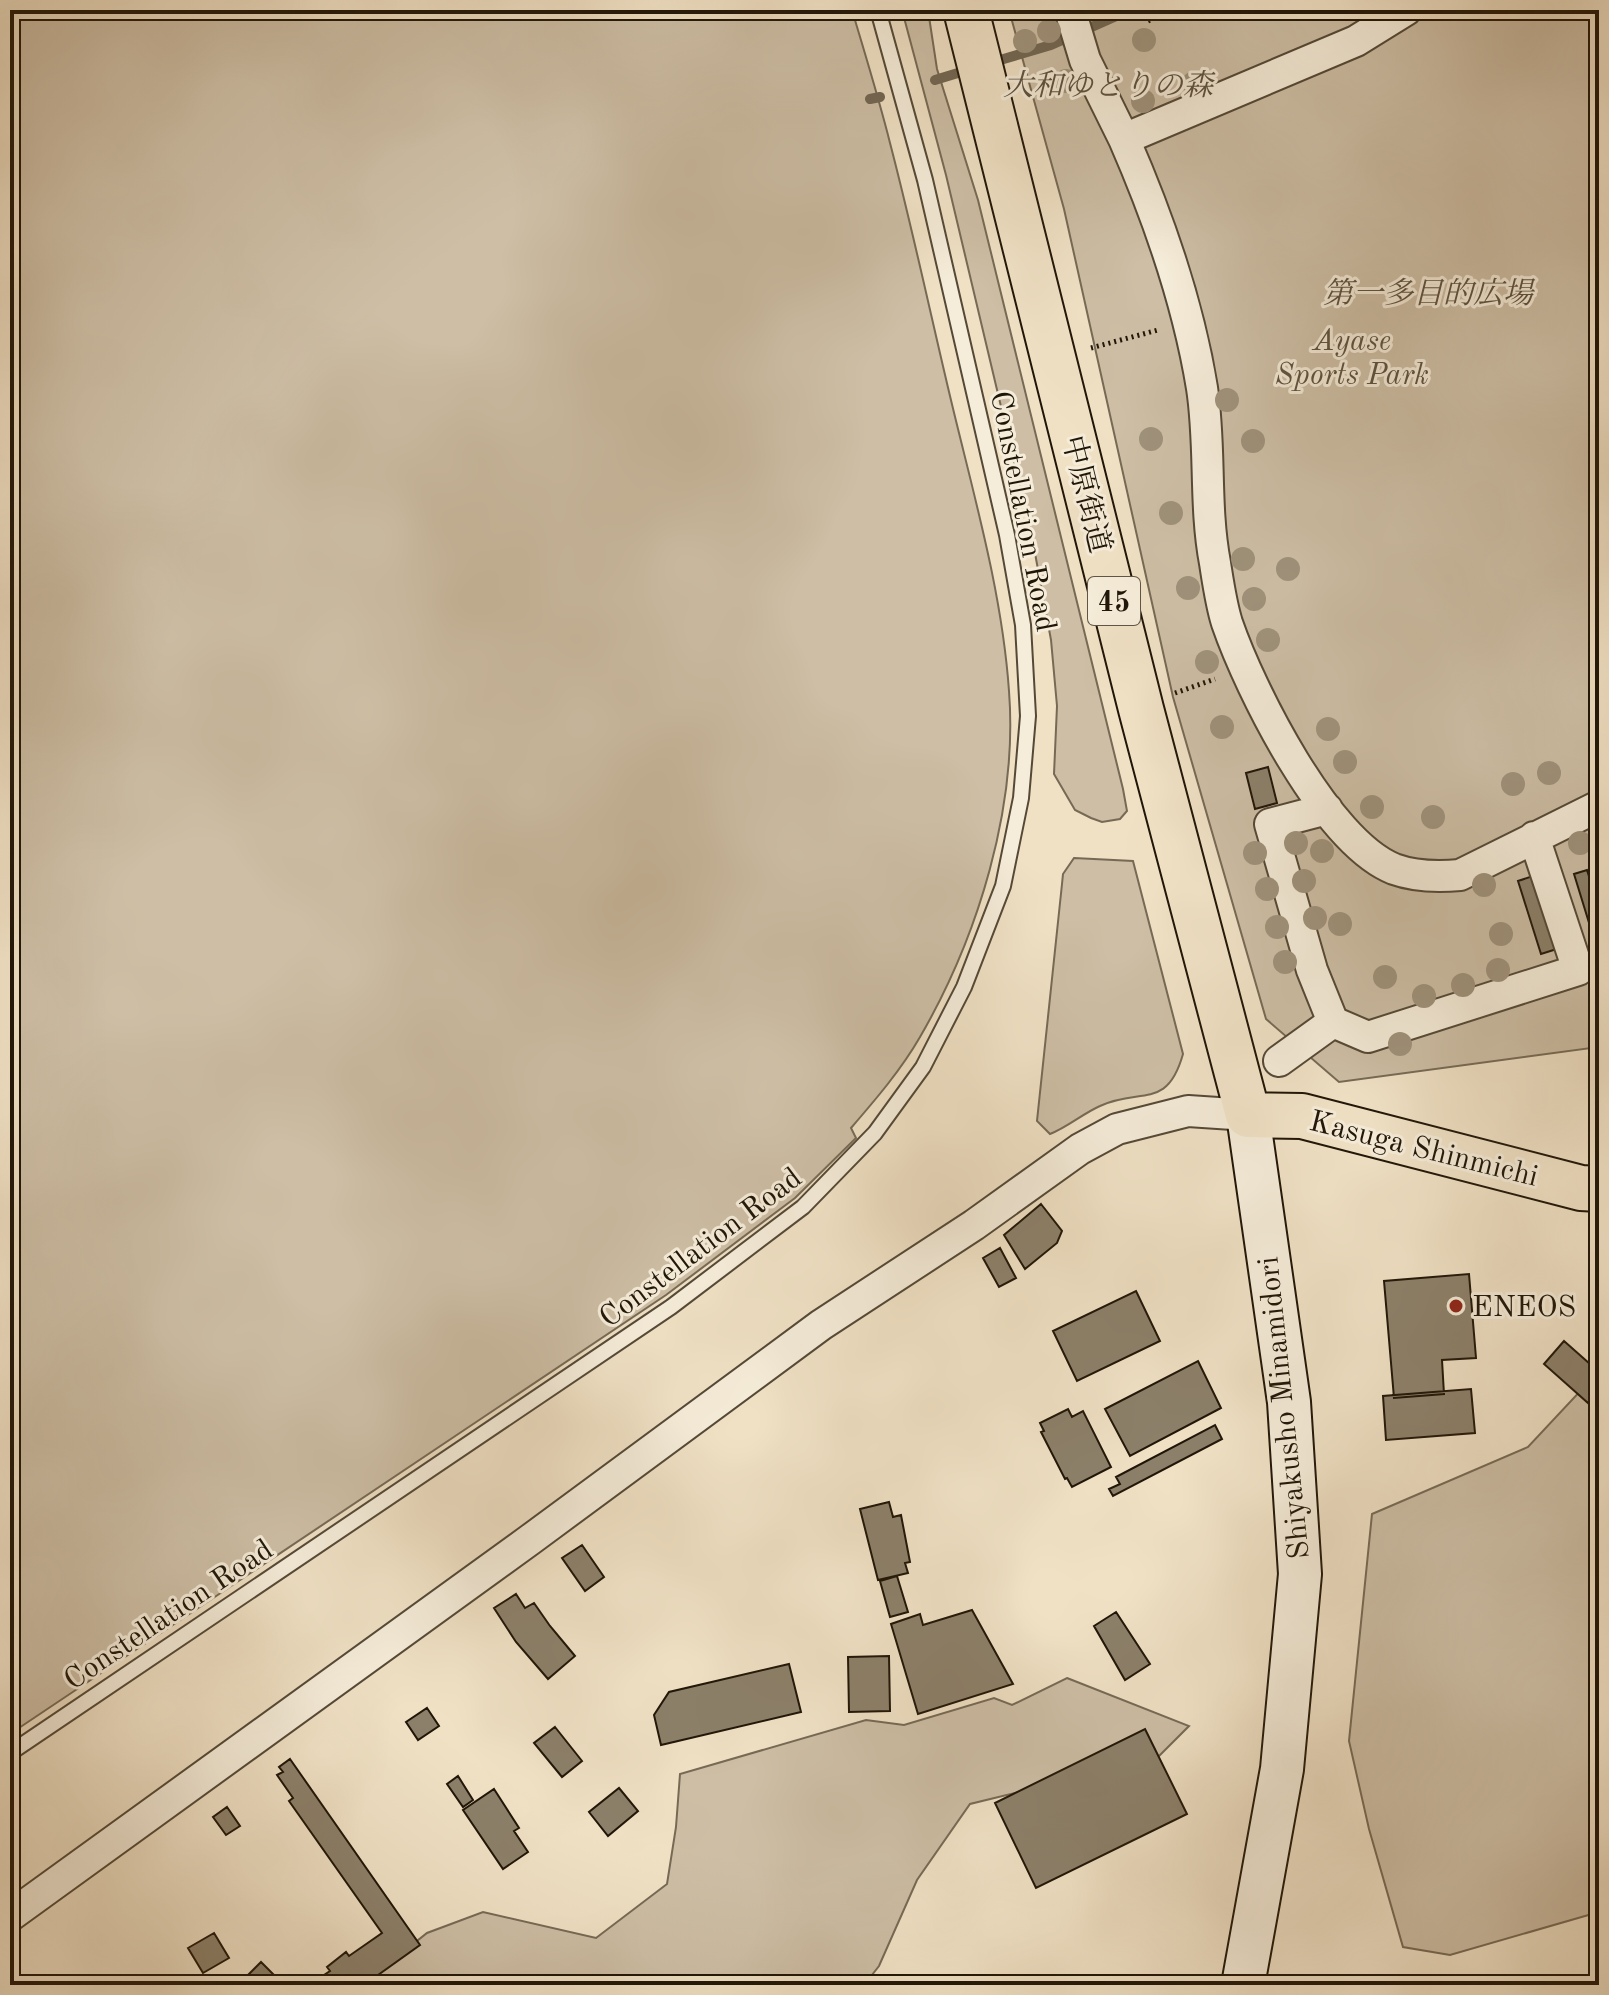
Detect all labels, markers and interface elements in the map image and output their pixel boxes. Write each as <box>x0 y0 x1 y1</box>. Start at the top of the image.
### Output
park label: 大和ゆとりの森 <box>1003 69 1216 102</box>
park label: 第一多目的広場 <box>1323 277 1536 310</box>
park label: Ayase Sports Park <box>1275 327 1429 391</box>
street label: Constellation Road <box>984 389 1060 634</box>
street label: 中原街道 <box>1056 432 1117 556</box>
road number: 45 <box>1088 577 1140 625</box>
street label: Kasuga Shinmichi <box>1306 1107 1541 1193</box>
street label: Constellation Road <box>595 1163 808 1334</box>
street label: Shiyakusho Minamidori <box>1254 1255 1316 1561</box>
place label: ENEOS <box>1472 1293 1576 1323</box>
marker: ENEOS <box>1447 1297 1465 1315</box>
street label: Constellation Road <box>59 1535 279 1696</box>

